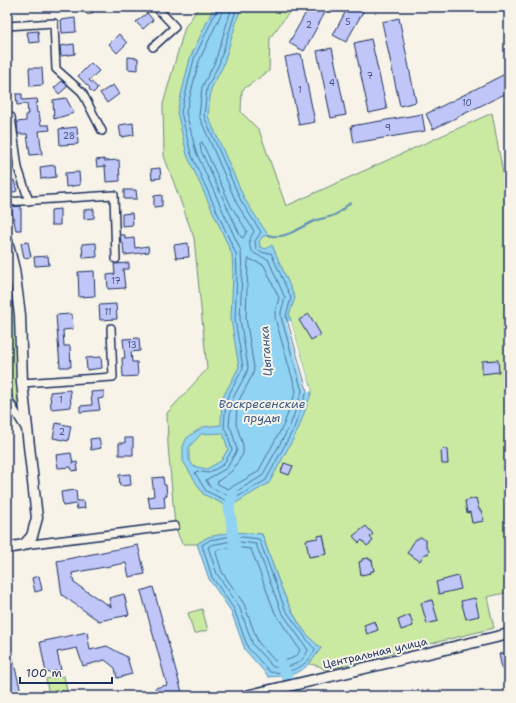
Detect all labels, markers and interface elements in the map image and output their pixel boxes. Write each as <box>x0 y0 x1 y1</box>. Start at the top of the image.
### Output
house number: 5 <box>345 16 351 28</box>
house number: 2 <box>306 19 312 31</box>
house number: 7 <box>367 70 373 82</box>
house number: 4 <box>329 77 335 89</box>
house number: 1 <box>298 84 302 96</box>
house number: 10 <box>462 97 472 109</box>
house number: 9 <box>385 122 391 134</box>
house number: 28 <box>63 130 75 142</box>
house number: 17 <box>111 275 121 287</box>
house number: 11 <box>104 306 112 318</box>
water label: Цыганка <box>256 325 276 377</box>
house number: 13 <box>127 339 137 351</box>
house number: 1 <box>59 394 63 406</box>
water label: Воскресенские пруды <box>219 396 306 426</box>
house number: 2 <box>59 426 65 438</box>
street label: Центральная улица <box>321 634 429 672</box>
scale bar <box>20 659 112 685</box>
text: 100 m <box>26 665 62 681</box>

